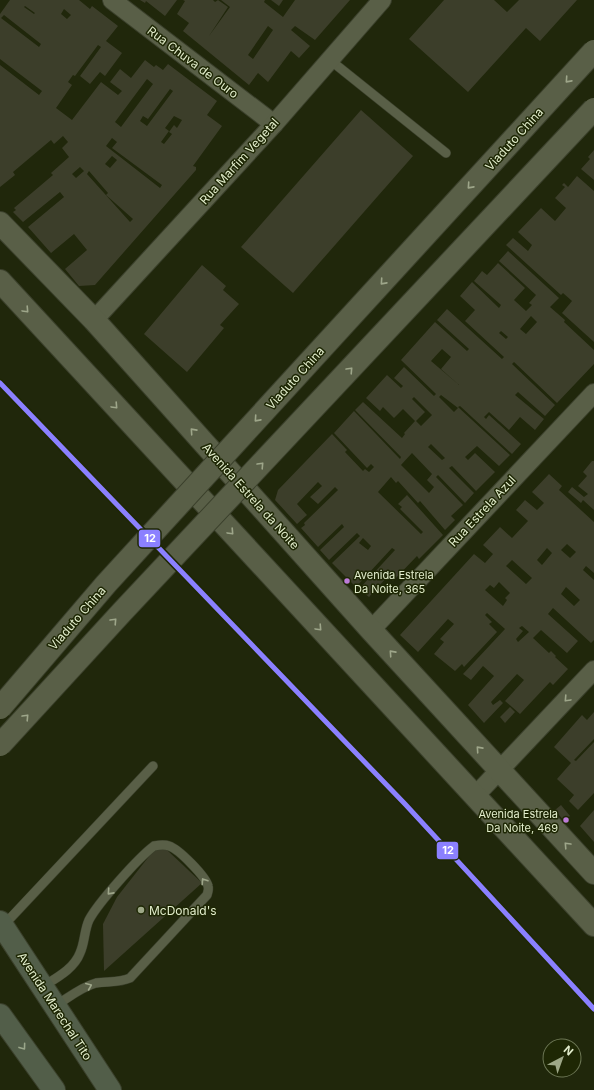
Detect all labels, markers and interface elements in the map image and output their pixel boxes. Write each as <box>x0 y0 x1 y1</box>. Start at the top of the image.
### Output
street label: Rua Chuva de Ouro <box>144 23 242 101</box>
one-way arrow <box>565 75 572 83</box>
street label: Viaduto China <box>482 104 546 174</box>
street label: Rua Marfim Vegetal <box>196 115 282 207</box>
one-way arrow <box>468 181 475 189</box>
one-way arrow <box>380 277 387 285</box>
one-way arrow <box>22 305 29 313</box>
street label: Viaduto China <box>263 343 327 413</box>
one-way arrow <box>345 367 352 375</box>
one-way arrow <box>110 401 117 408</box>
one-way arrow <box>254 414 262 422</box>
one-way arrow <box>190 428 198 436</box>
street label: Avenida Estrela da Noite <box>199 440 303 552</box>
one-way arrow <box>256 462 263 470</box>
street label: Rua Estrela Azul <box>445 472 519 550</box>
one-way arrow <box>226 527 234 535</box>
line badge: 12 <box>138 529 161 548</box>
text: 12 <box>144 531 156 545</box>
place label: Avenida Estrela Da Noite, 365 <box>354 568 434 596</box>
marker: Avenida Estrela Da Noite, 365 <box>342 576 352 586</box>
street label: Viaduto China <box>45 583 109 653</box>
one-way arrow <box>110 618 117 626</box>
one-way arrow <box>314 623 322 631</box>
one-way arrow <box>389 650 396 658</box>
one-way arrow <box>565 694 572 701</box>
one-way arrow <box>22 714 29 721</box>
one-way arrow <box>477 746 484 754</box>
place label: Avenida Estrela Da Noite, 469 <box>478 807 558 835</box>
marker: Avenida Estrela Da Noite, 469 <box>561 815 571 825</box>
line badge: 12 <box>436 841 459 860</box>
one-way arrow <box>565 842 572 850</box>
text: 12 <box>442 843 454 857</box>
one-way arrow <box>202 878 209 885</box>
one-way arrow <box>108 888 115 895</box>
place label: McDonald's <box>149 903 217 918</box>
marker: McDonald's <box>136 905 146 915</box>
street label: Avenida Marechal Tito <box>14 949 96 1063</box>
one-way arrow <box>85 983 92 991</box>
north arrow <box>542 1038 582 1078</box>
one-way arrow <box>18 1042 25 1049</box>
text: N <box>561 1042 576 1058</box>

